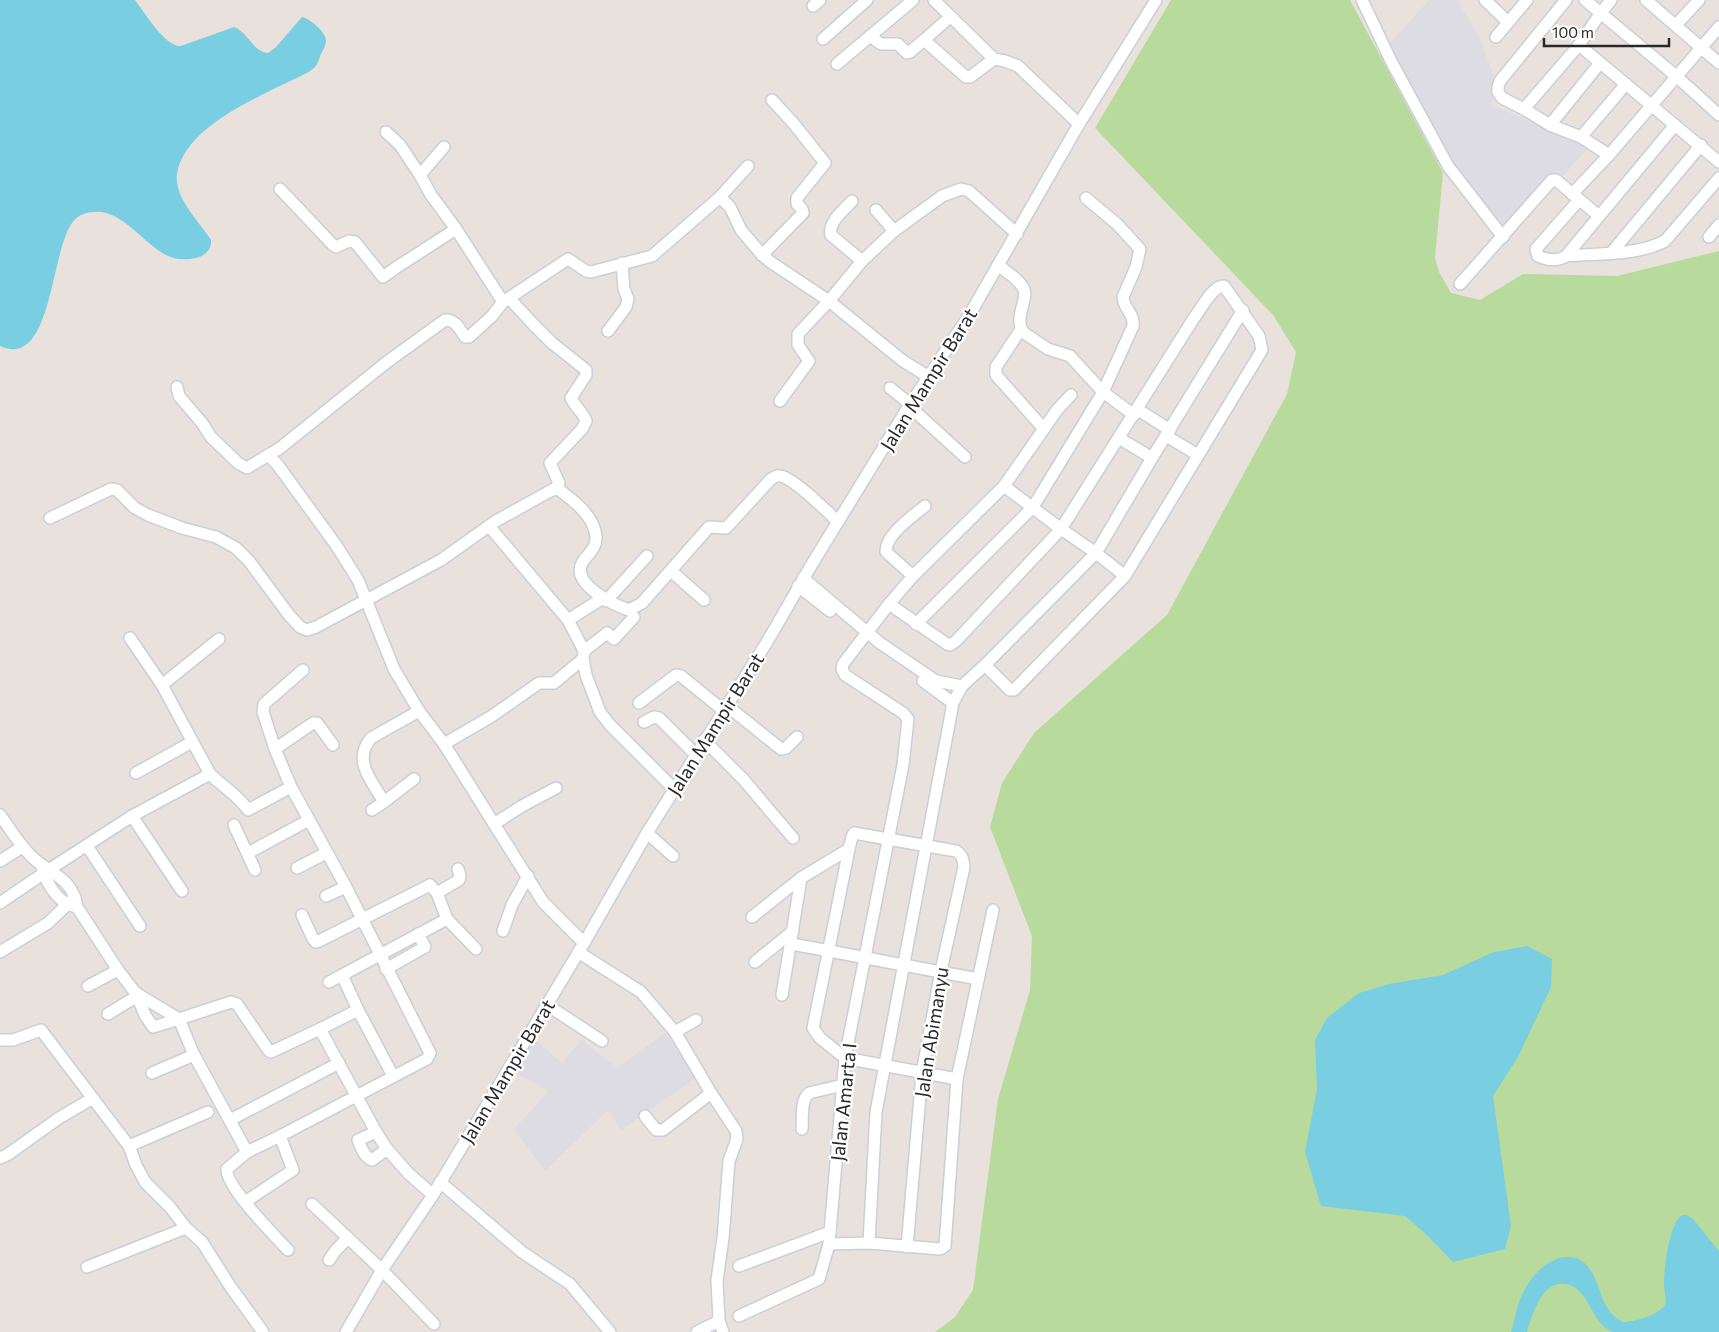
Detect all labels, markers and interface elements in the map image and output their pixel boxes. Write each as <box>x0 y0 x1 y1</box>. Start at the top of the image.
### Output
scale bar <box>1544 15 1669 47</box>
text: 100 m <box>1552 23 1594 41</box>
street label: Jalan Mampir Barat <box>875 303 981 455</box>
street label: Jalan Mampir Barat <box>662 648 768 800</box>
street label: Jalan Abimanyu <box>909 965 953 1099</box>
street label: Jalan Mampir Barat <box>455 995 559 1147</box>
street label: Jalan Amarta I <box>825 1042 861 1162</box>

